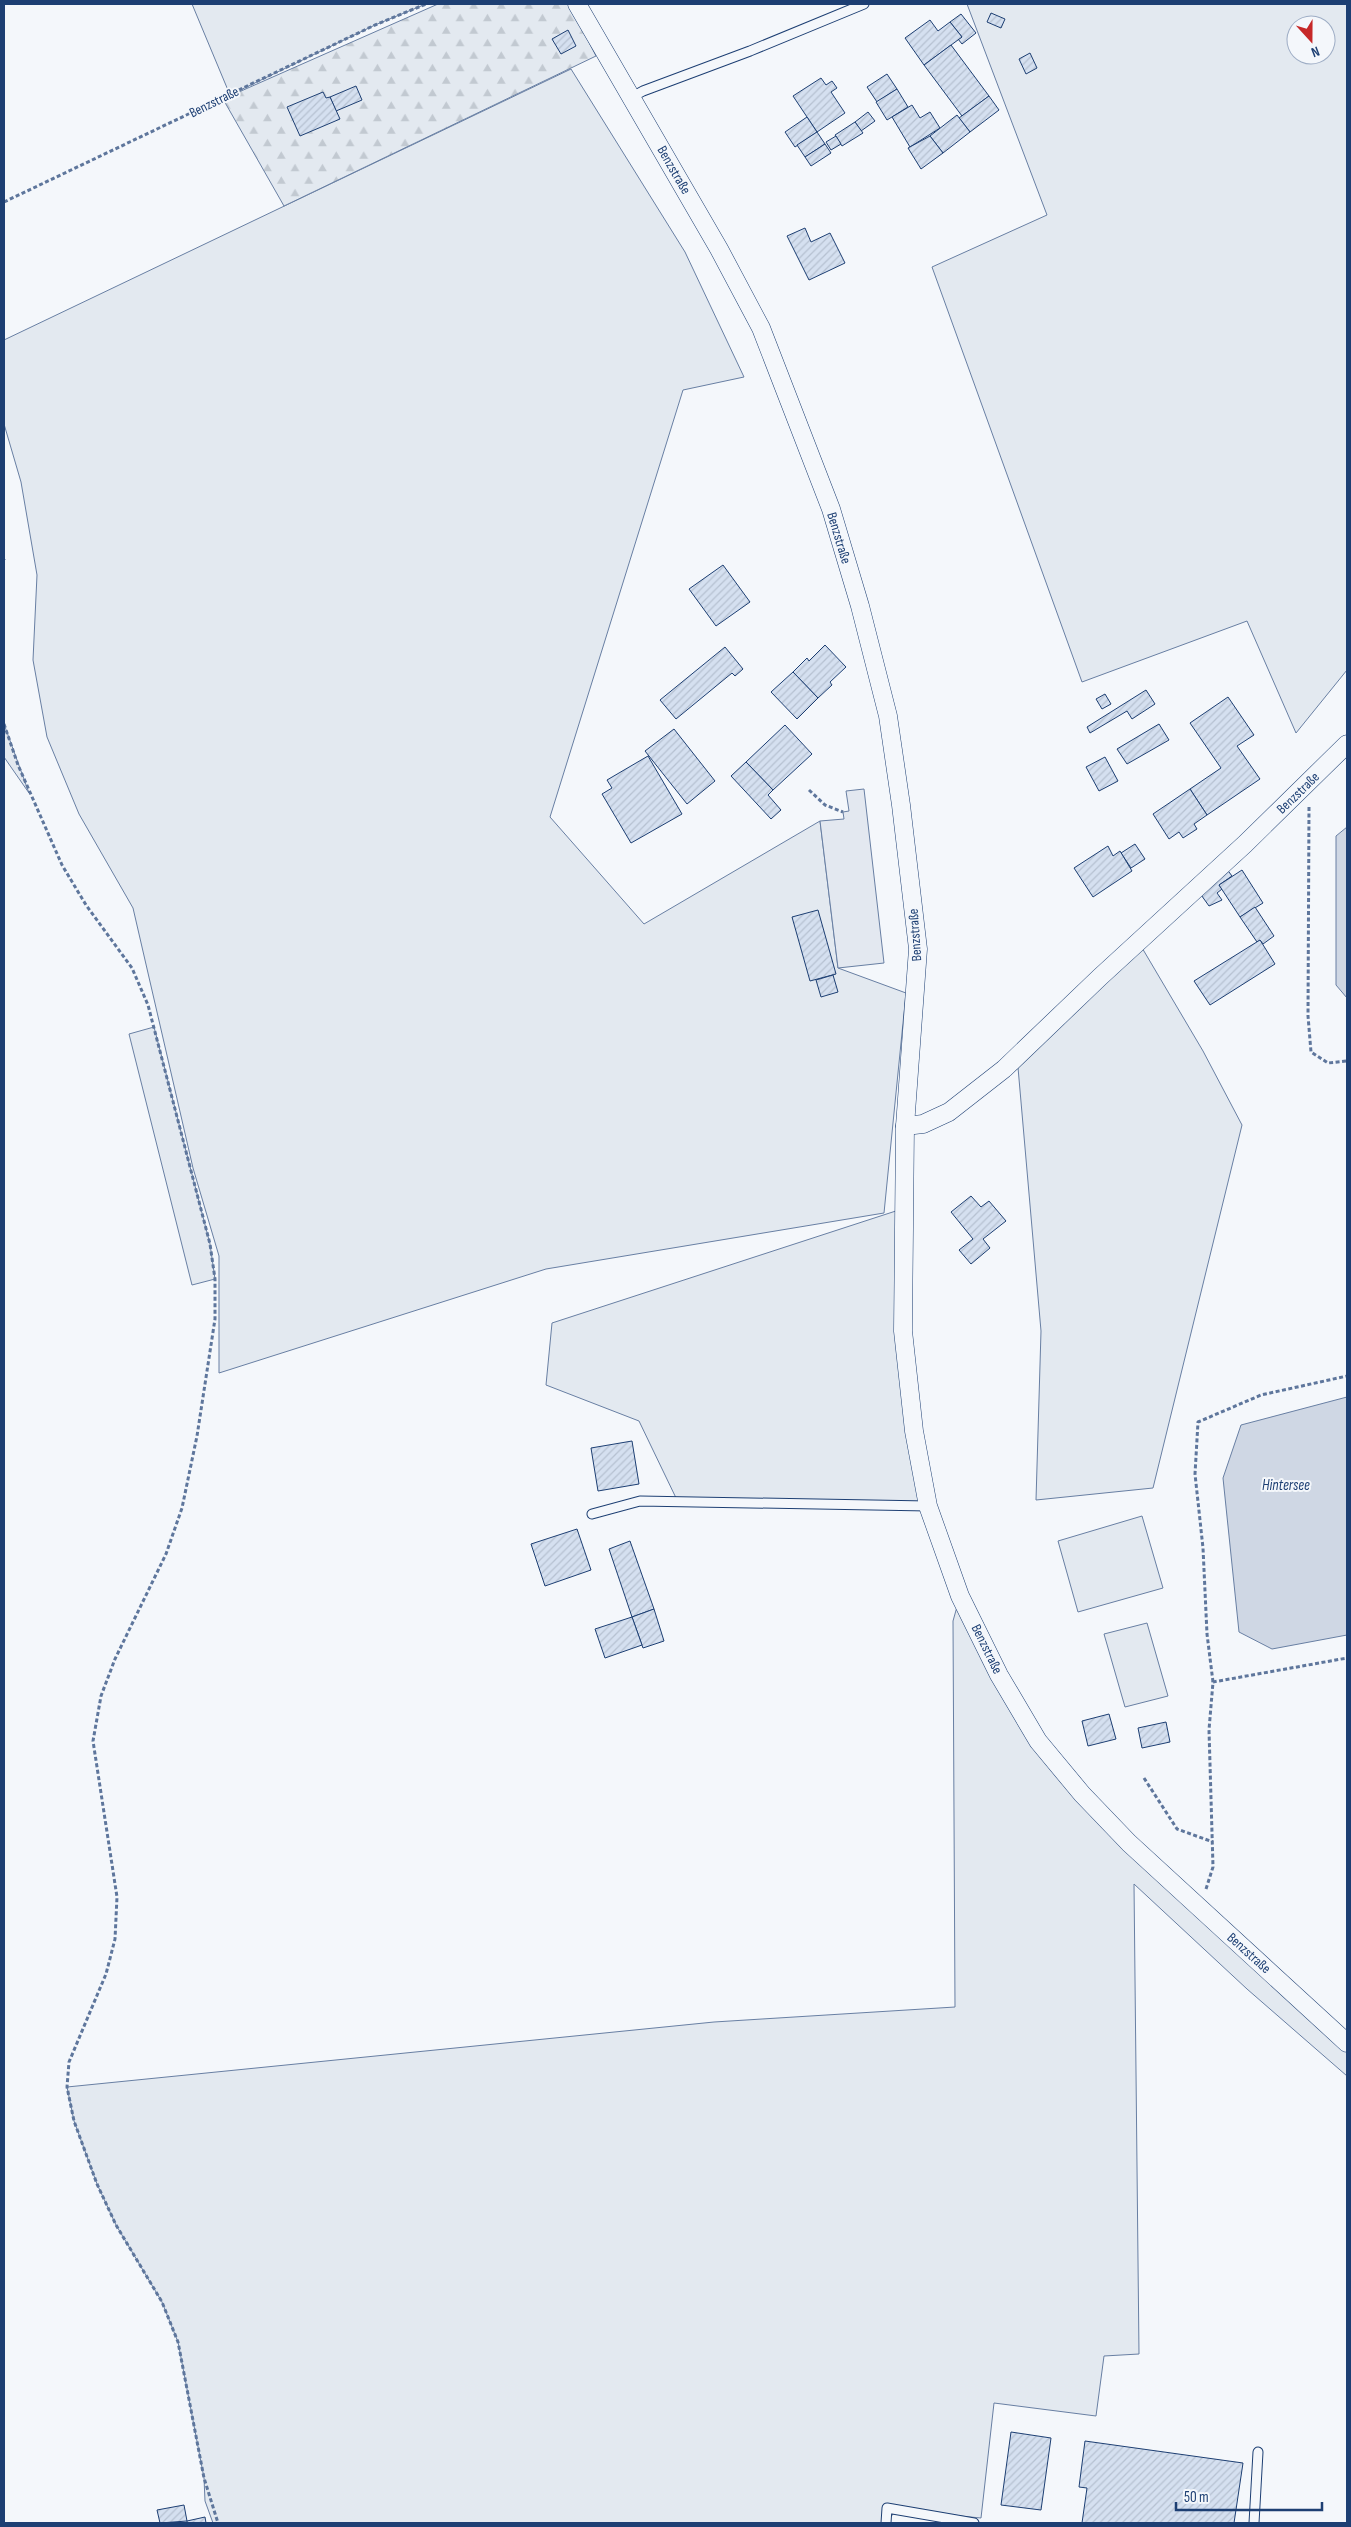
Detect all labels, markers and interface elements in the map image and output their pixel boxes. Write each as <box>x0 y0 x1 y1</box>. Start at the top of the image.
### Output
north arrow <box>1286 15 1336 65</box>
text: N <box>1309 42 1322 61</box>
street label: Benzstraße <box>187 83 241 121</box>
street label: Benzstraße <box>653 143 695 197</box>
street label: Benzstraße <box>823 510 855 566</box>
street label: Benzstraße <box>1273 769 1323 817</box>
street label: Benzstraße <box>905 908 925 962</box>
water label: Hintersee <box>1262 1476 1310 1495</box>
street label: Benzstraße <box>968 1622 1006 1676</box>
street label: Benzstraße <box>1224 1929 1274 1977</box>
scale bar <box>1176 2480 1322 2512</box>
text: 50 m <box>1184 2488 1209 2507</box>

